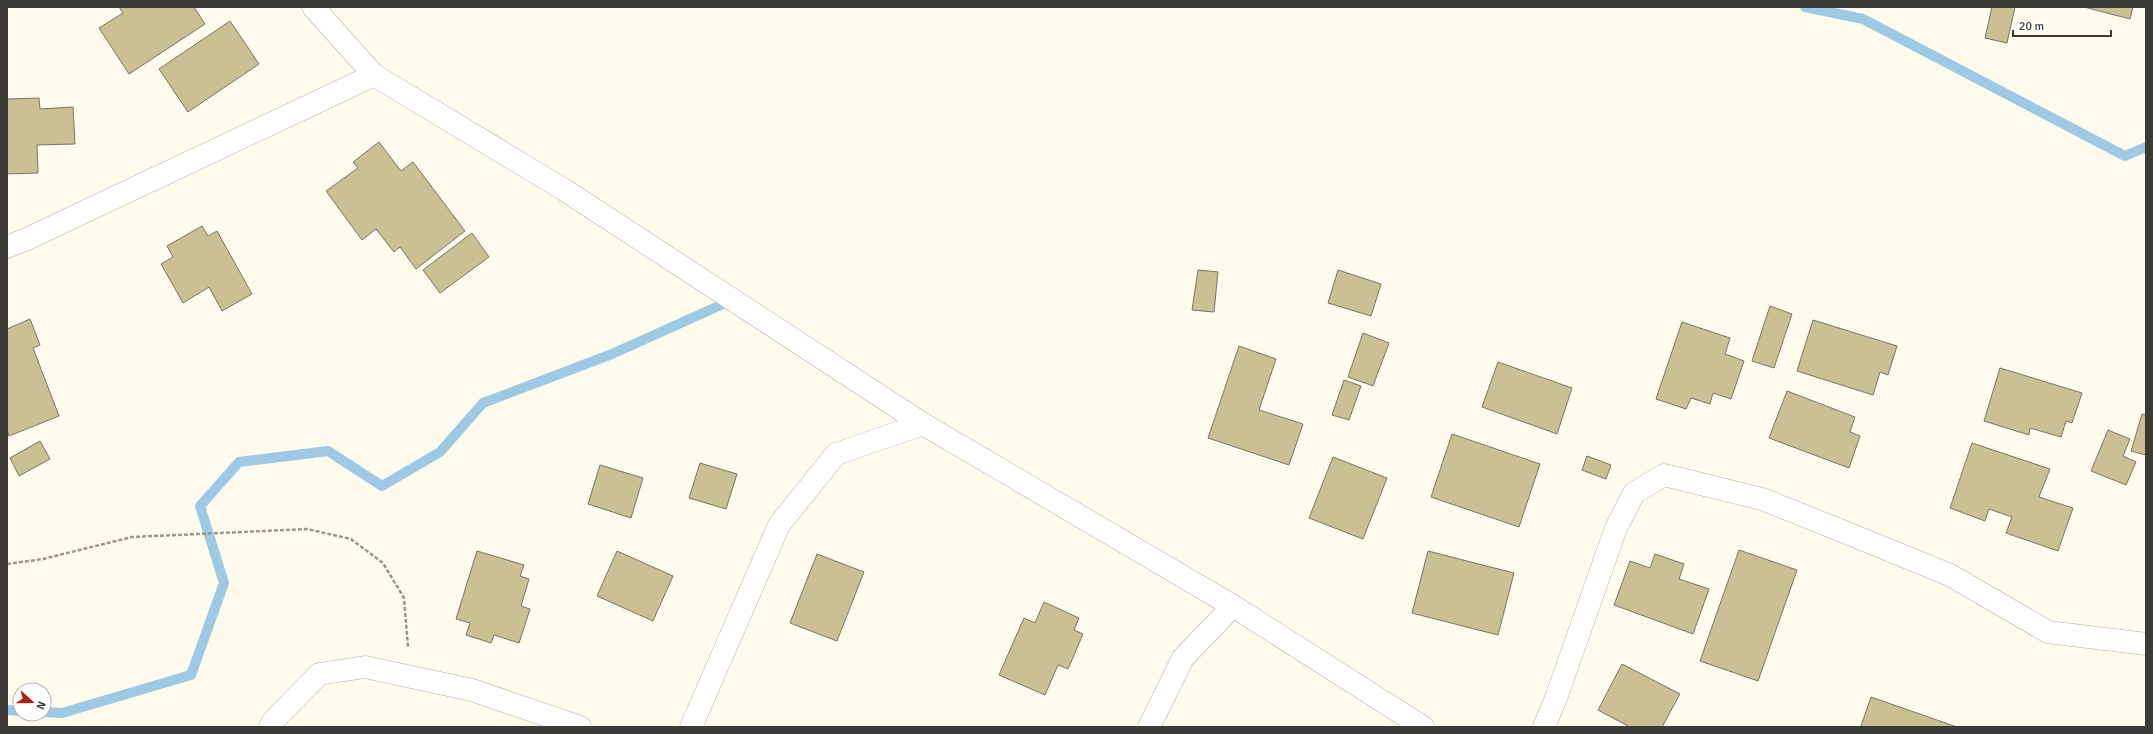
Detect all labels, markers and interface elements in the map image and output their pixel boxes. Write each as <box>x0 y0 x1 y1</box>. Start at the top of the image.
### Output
scale bar <box>2013 12 2111 38</box>
text: 20 m <box>2019 19 2044 34</box>
north arrow <box>12 682 52 722</box>
text: N <box>33 700 48 711</box>

